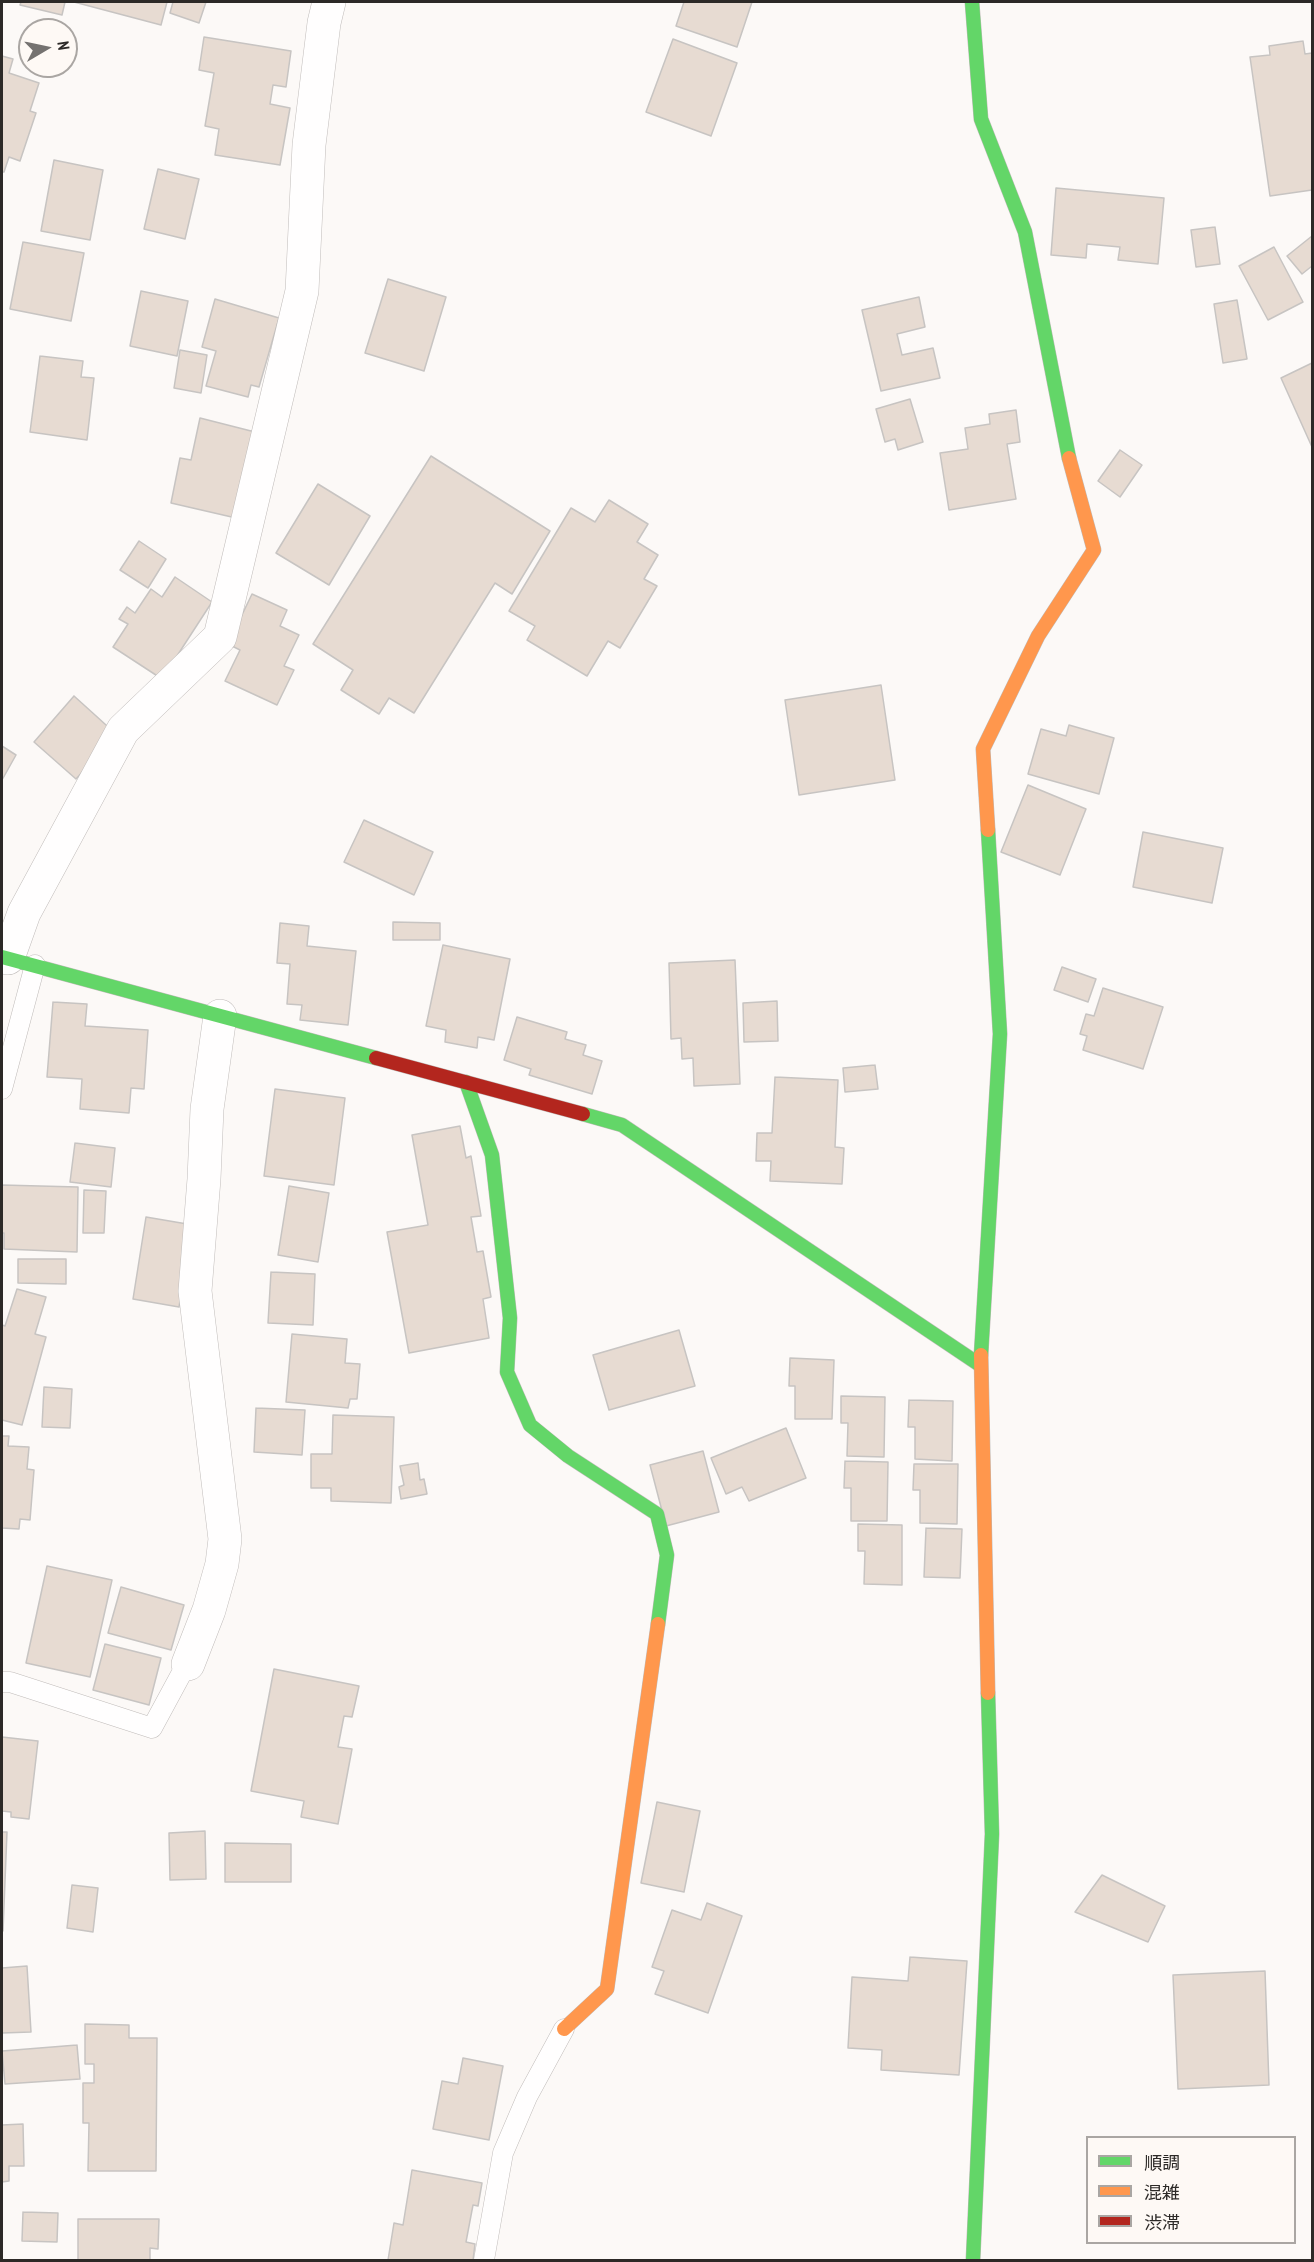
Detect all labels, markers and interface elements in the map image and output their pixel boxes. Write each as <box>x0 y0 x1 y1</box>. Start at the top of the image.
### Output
north arrow <box>18 18 78 78</box>
text: N <box>53 40 74 51</box>
legend <box>1086 2136 1296 2244</box>
text: 順調 <box>1144 2151 1180 2174</box>
text: 混雑 <box>1144 2181 1180 2204</box>
text: 渋滞 <box>1144 2211 1180 2234</box>

